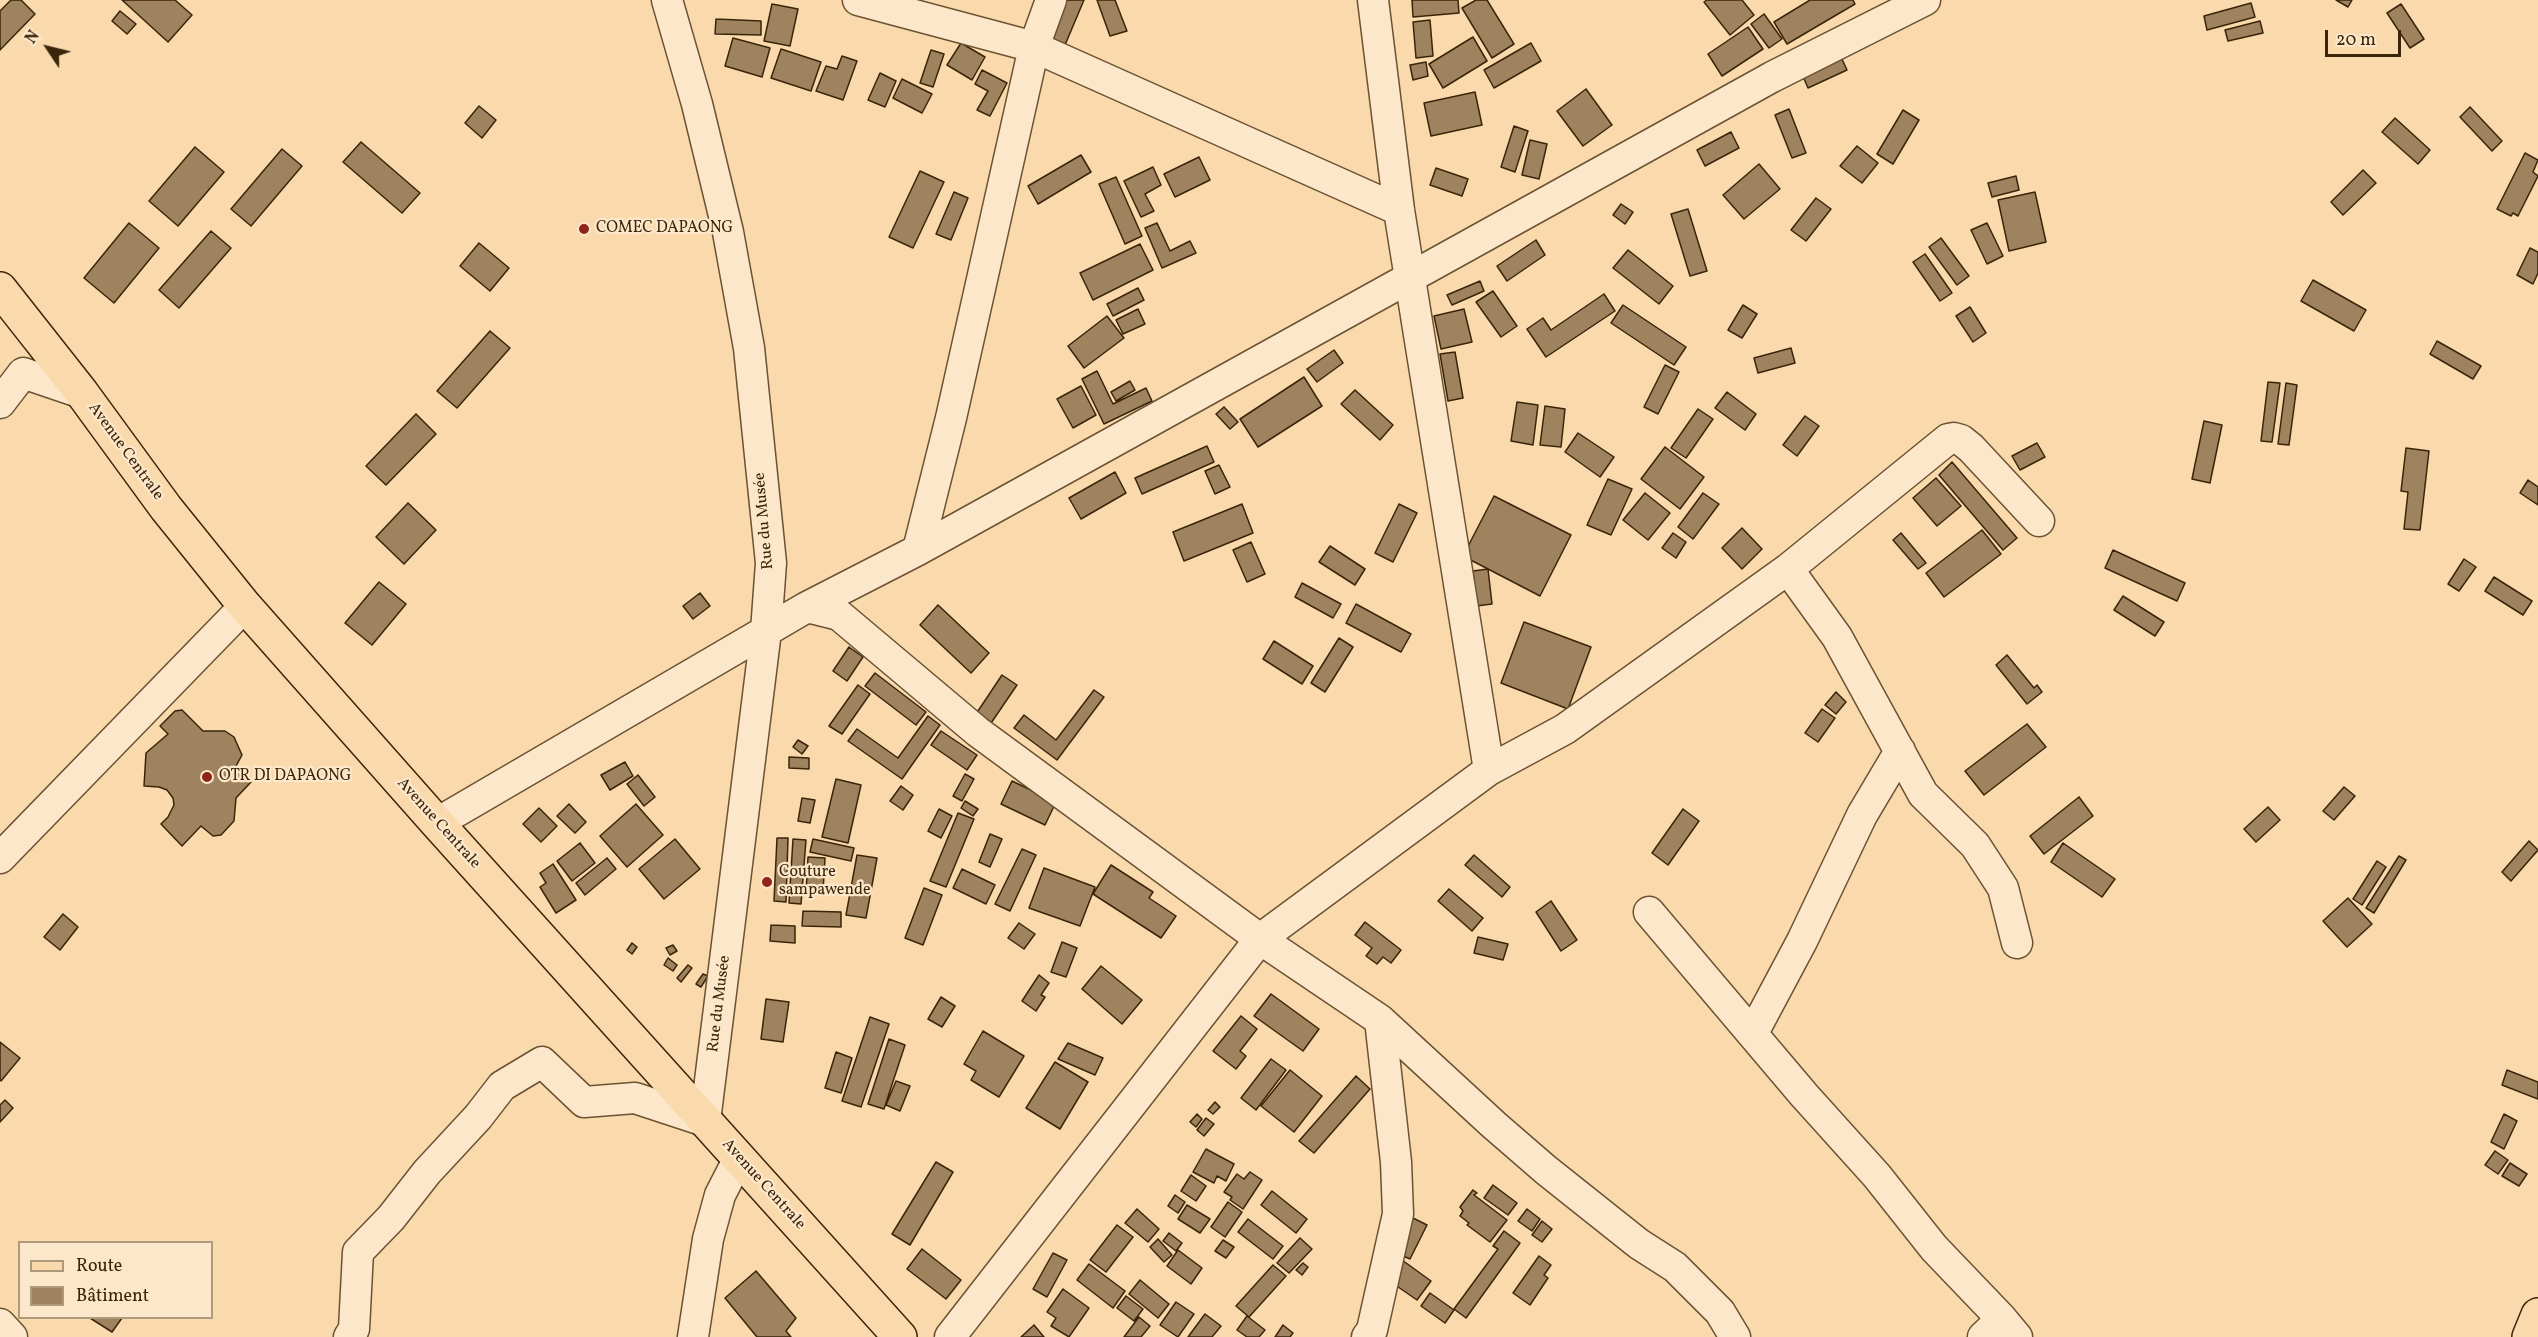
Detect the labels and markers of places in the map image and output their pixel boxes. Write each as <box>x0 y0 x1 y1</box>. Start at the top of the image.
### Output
place label: COMEC DAPAONG <box>596 219 733 239</box>
marker: COMEC DAPAONG <box>577 222 591 236</box>
place label: OTR DI DAPAONG <box>219 767 352 787</box>
marker: OTR DI DAPAONG <box>200 770 214 784</box>
place label: Couture sampawende <box>779 863 871 901</box>
marker: Couture sampawende <box>760 875 774 889</box>

